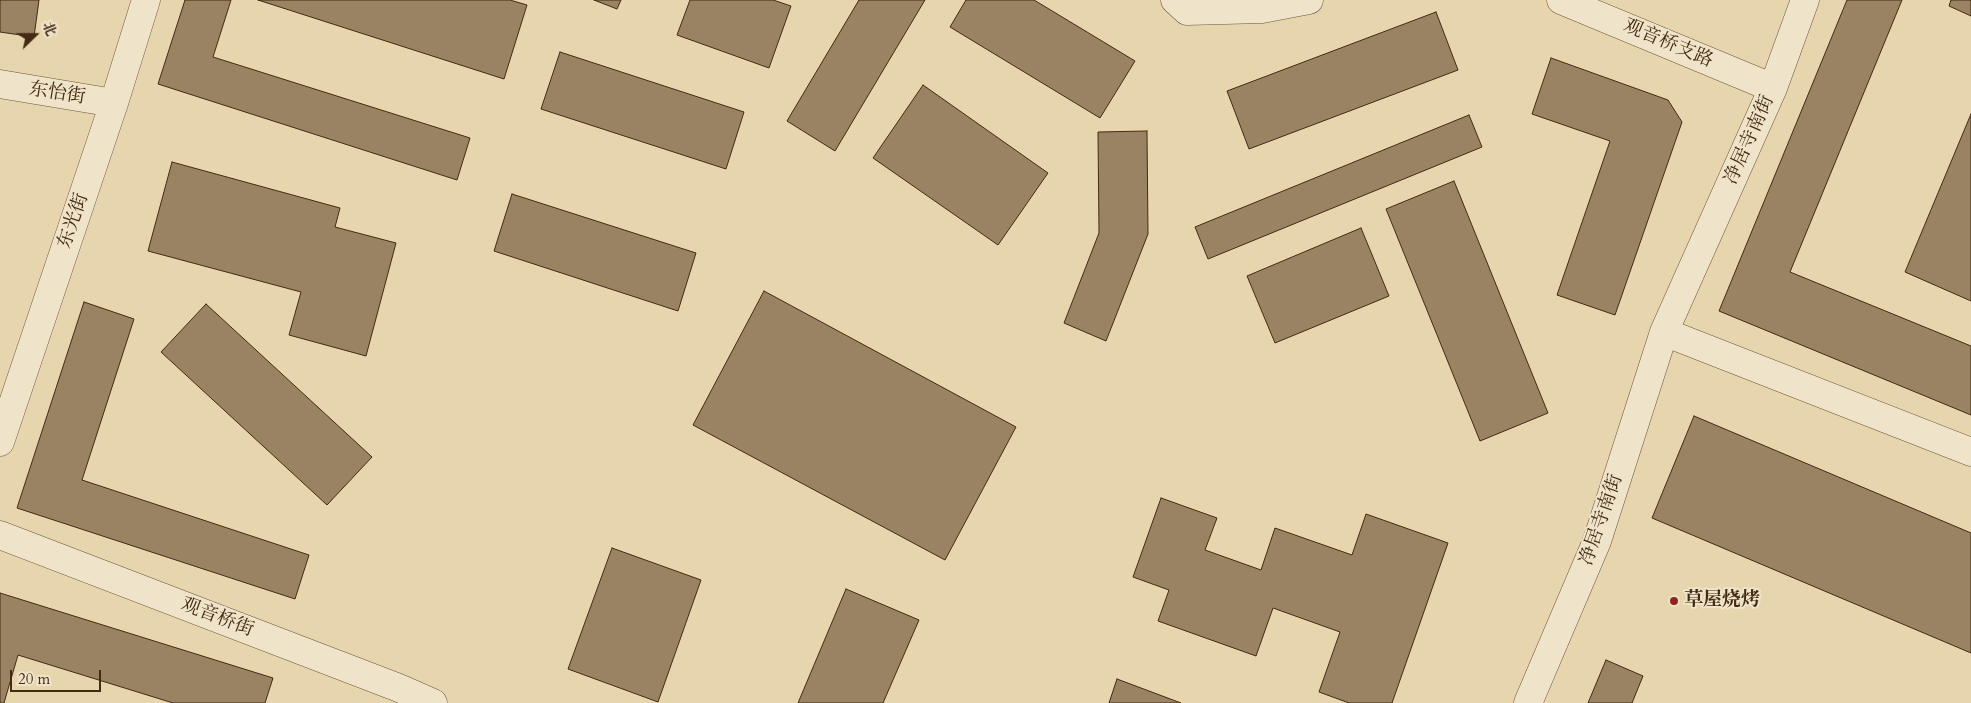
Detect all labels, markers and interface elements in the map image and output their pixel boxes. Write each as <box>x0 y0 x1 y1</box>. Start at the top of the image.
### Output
north arrow <box>10 10 60 60</box>
street label: 观音桥支路 <box>1620 15 1716 73</box>
text: 北 <box>38 19 61 39</box>
street label: 东怡街 <box>27 78 87 110</box>
street label: 净居寺南街 <box>1720 92 1780 188</box>
street label: 东光街 <box>54 190 94 252</box>
street label: 净居寺南街 <box>1576 471 1628 569</box>
place label: 草屋烧烤 <box>1684 590 1760 612</box>
street label: 观音桥街 <box>177 594 257 642</box>
marker: 草屋烧烤 <box>1668 595 1680 607</box>
scale bar <box>12 660 104 692</box>
text: 20 m <box>18 669 50 689</box>

